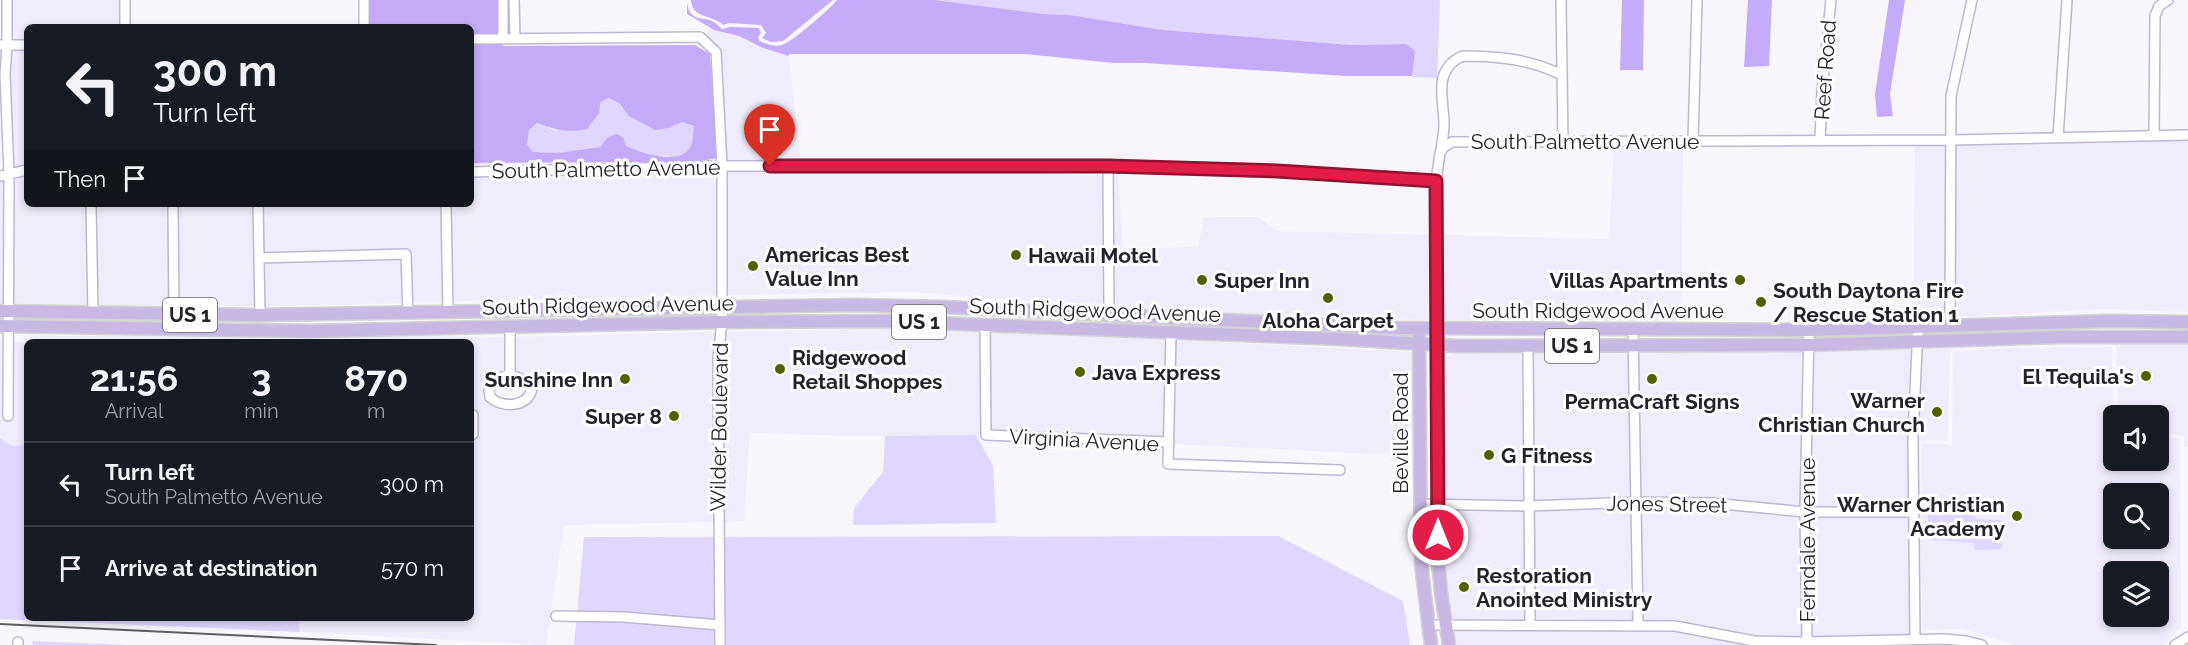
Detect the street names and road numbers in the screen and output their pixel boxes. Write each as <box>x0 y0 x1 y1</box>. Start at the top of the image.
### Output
street label: Reef Road <box>1809 19 1841 121</box>
street label: South Palmetto Avenue <box>1471 129 1699 154</box>
street label: South Palmetto Avenue <box>491 155 721 183</box>
street label: South Ridgewood Avenue <box>482 290 734 320</box>
street label: South Ridgewood Avenue <box>969 293 1221 327</box>
road number: US 1 <box>163 298 217 332</box>
street label: South Ridgewood Avenue <box>1472 298 1724 323</box>
road number: US 1 <box>892 305 946 339</box>
road number: US 1 <box>1545 329 1599 363</box>
street label: Wilder Boulevard <box>705 342 733 512</box>
street label: Beville Road <box>1388 372 1413 494</box>
street label: Virginia Avenue <box>1008 424 1160 456</box>
street label: Ferndale Avenue <box>1795 458 1820 622</box>
street label: Jones Street <box>1606 490 1728 518</box>

